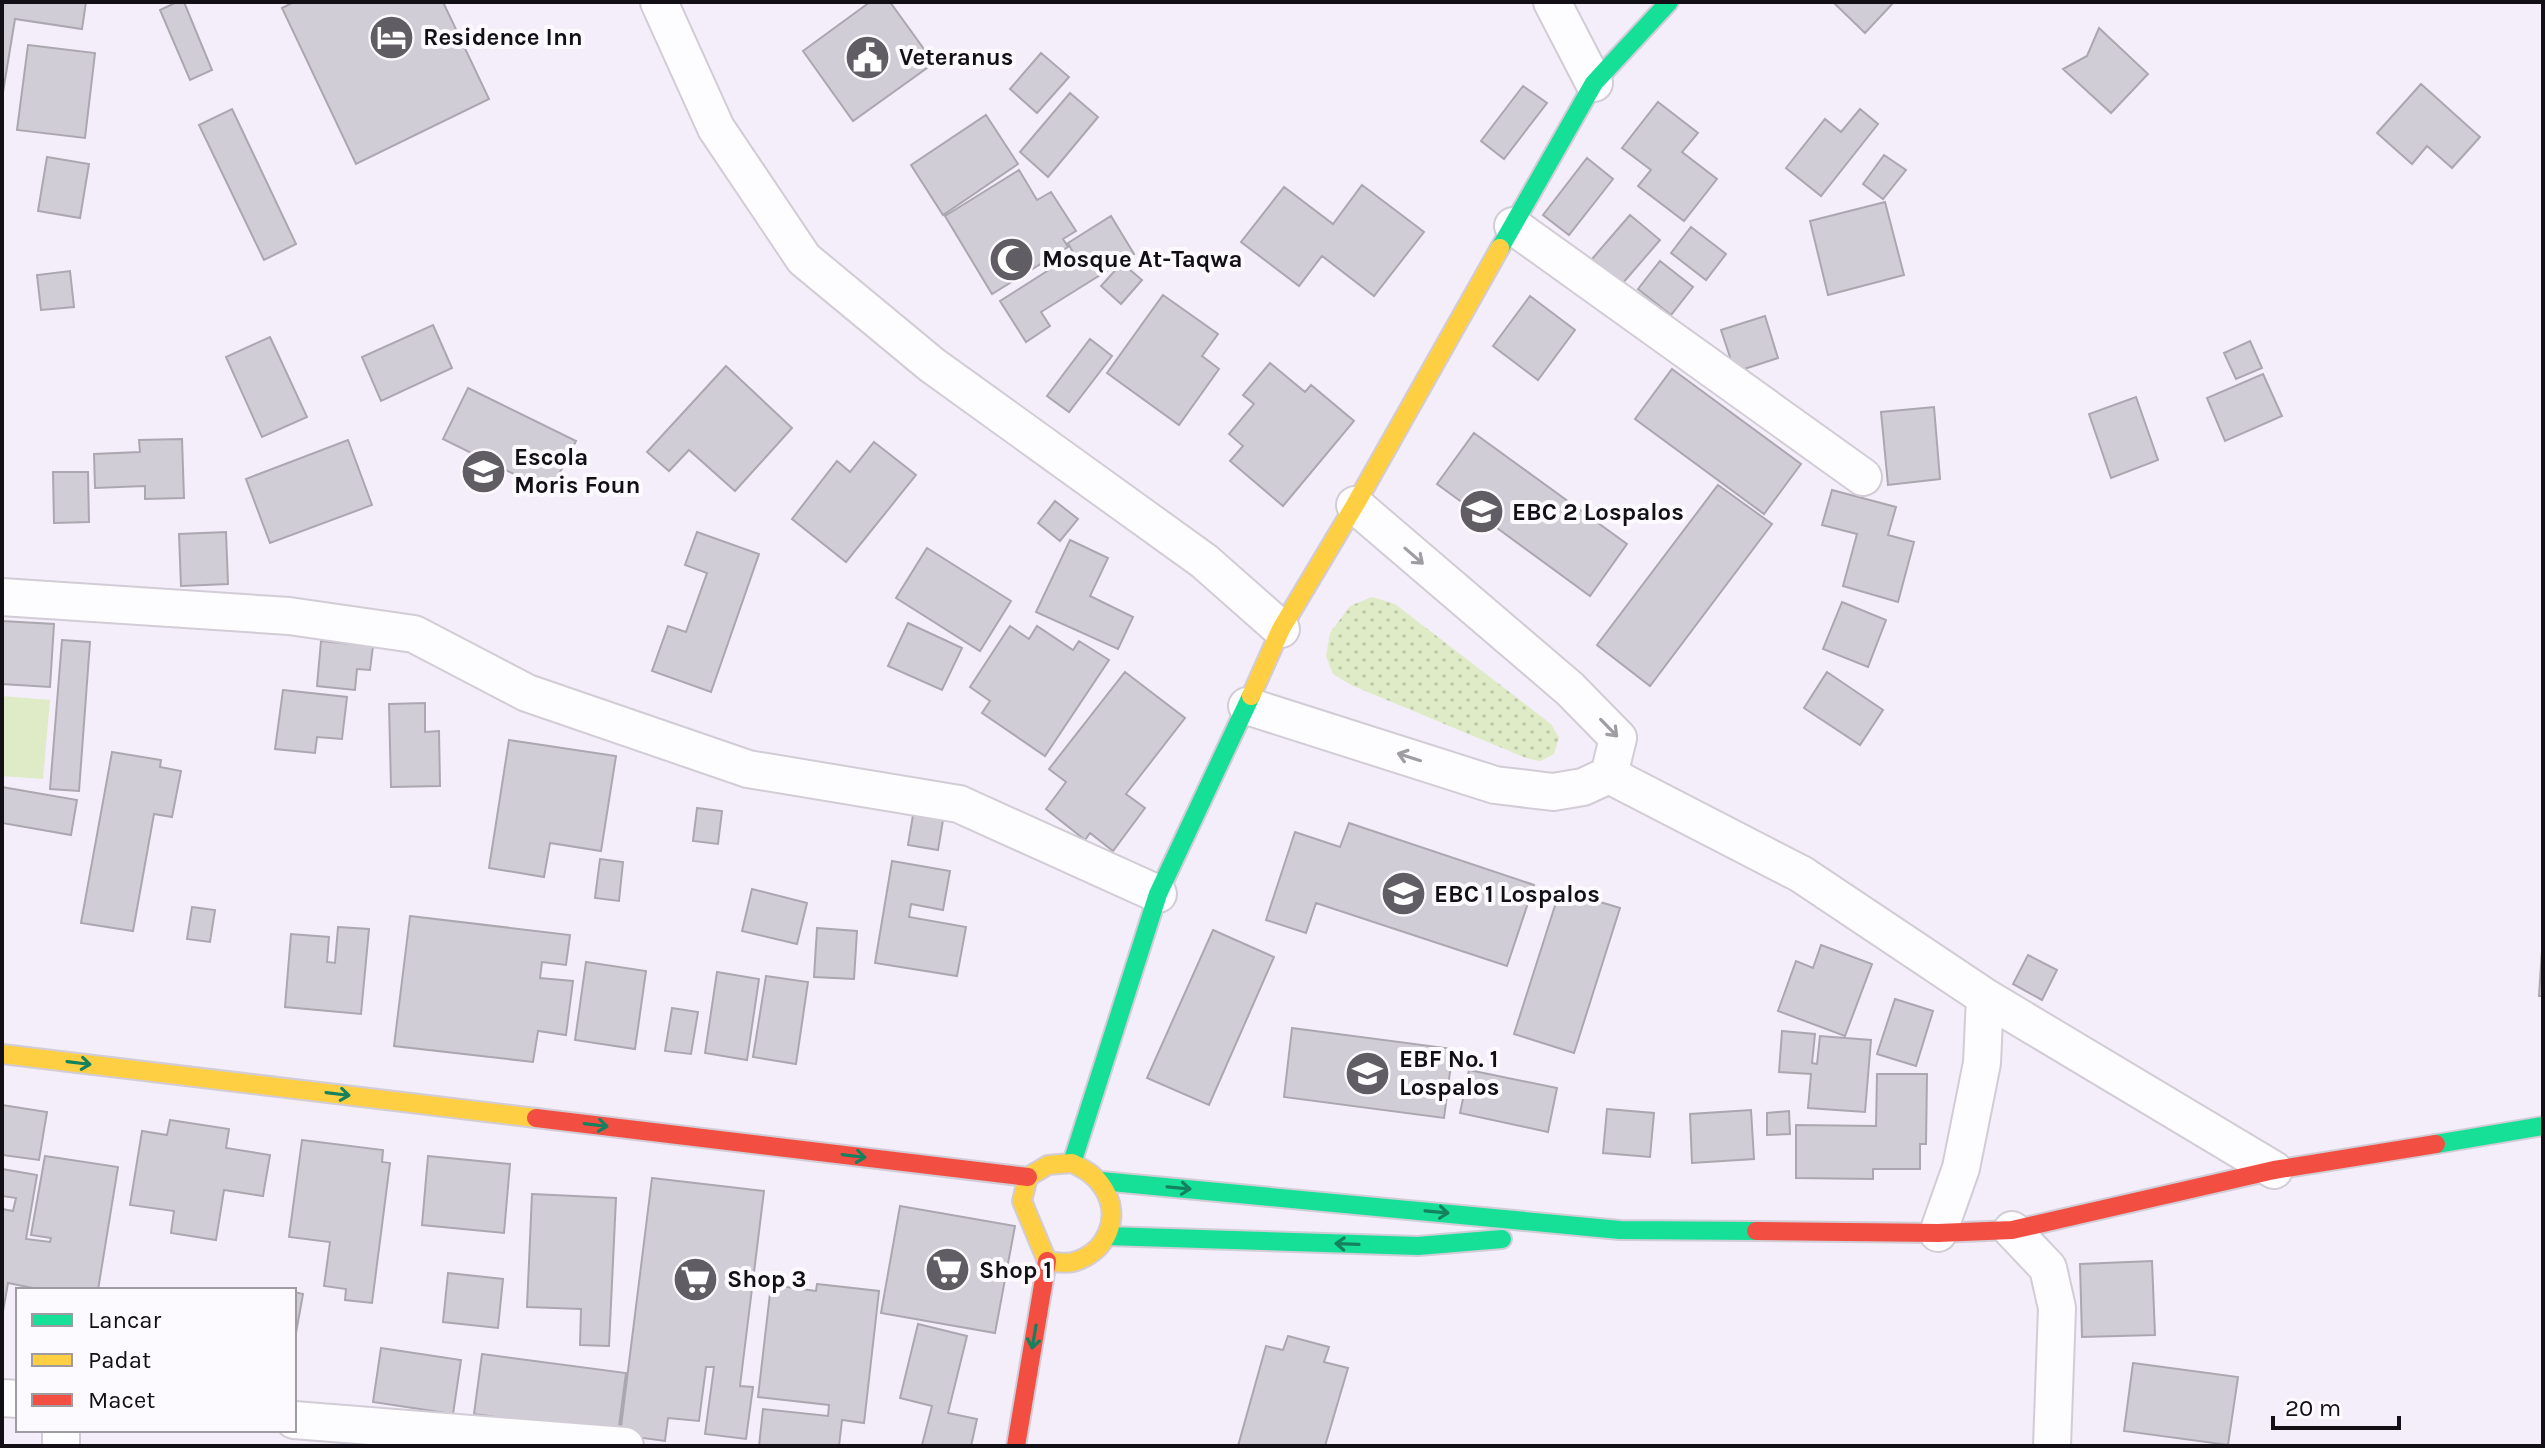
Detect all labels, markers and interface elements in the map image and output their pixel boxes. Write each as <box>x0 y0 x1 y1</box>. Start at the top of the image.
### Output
hotel icon: Residence Inn <box>368 13 416 61</box>
place label: Residence Inn <box>423 23 583 51</box>
public building icon: Veteranus <box>844 33 892 81</box>
place label: Veteranus <box>899 43 1014 71</box>
mosque icon: Mosque At-Taqwa <box>987 235 1035 283</box>
place label: Mosque At-Taqwa <box>1042 245 1243 273</box>
place label: Escola Moris Foun <box>514 443 641 499</box>
school or university icon: Escola Moris Foun <box>459 447 507 495</box>
school or university icon: EBC 2 Lospalos <box>1457 488 1505 536</box>
place label: EBC 2 Lospalos <box>1512 498 1684 526</box>
one-way arrow <box>1404 547 1424 565</box>
one-way arrow <box>1599 718 1618 738</box>
one-way arrow <box>1396 749 1421 764</box>
school or university icon: EBC 1 Lospalos <box>1379 870 1427 918</box>
place label: EBC 1 Lospalos <box>1434 880 1600 908</box>
place label: EBF No. 1 Lospalos <box>1399 1045 1499 1101</box>
school or university icon: EBF No. 1 Lospalos <box>1344 1049 1392 1097</box>
one-way arrow <box>66 1056 92 1071</box>
one-way arrow <box>324 1087 350 1102</box>
one-way arrow <box>582 1118 609 1133</box>
one-way arrow <box>840 1149 867 1164</box>
one-way arrow <box>1165 1181 1191 1196</box>
one-way arrow <box>1423 1205 1450 1220</box>
one-way arrow <box>1334 1236 1361 1251</box>
supermarket icon: Shop 1 <box>924 1246 972 1294</box>
supermarket icon: Shop 3 <box>672 1255 720 1303</box>
place label: Shop 1 <box>979 1256 1052 1284</box>
place label: Shop 3 <box>727 1265 806 1293</box>
legend <box>16 1288 296 1432</box>
text: Lancar <box>88 1306 162 1334</box>
one-way arrow <box>1026 1324 1041 1350</box>
text: Padat <box>88 1346 151 1374</box>
scale bar <box>2273 1380 2399 1430</box>
text: Macet <box>88 1386 155 1414</box>
text: 20 m <box>2285 1394 2341 1422</box>

